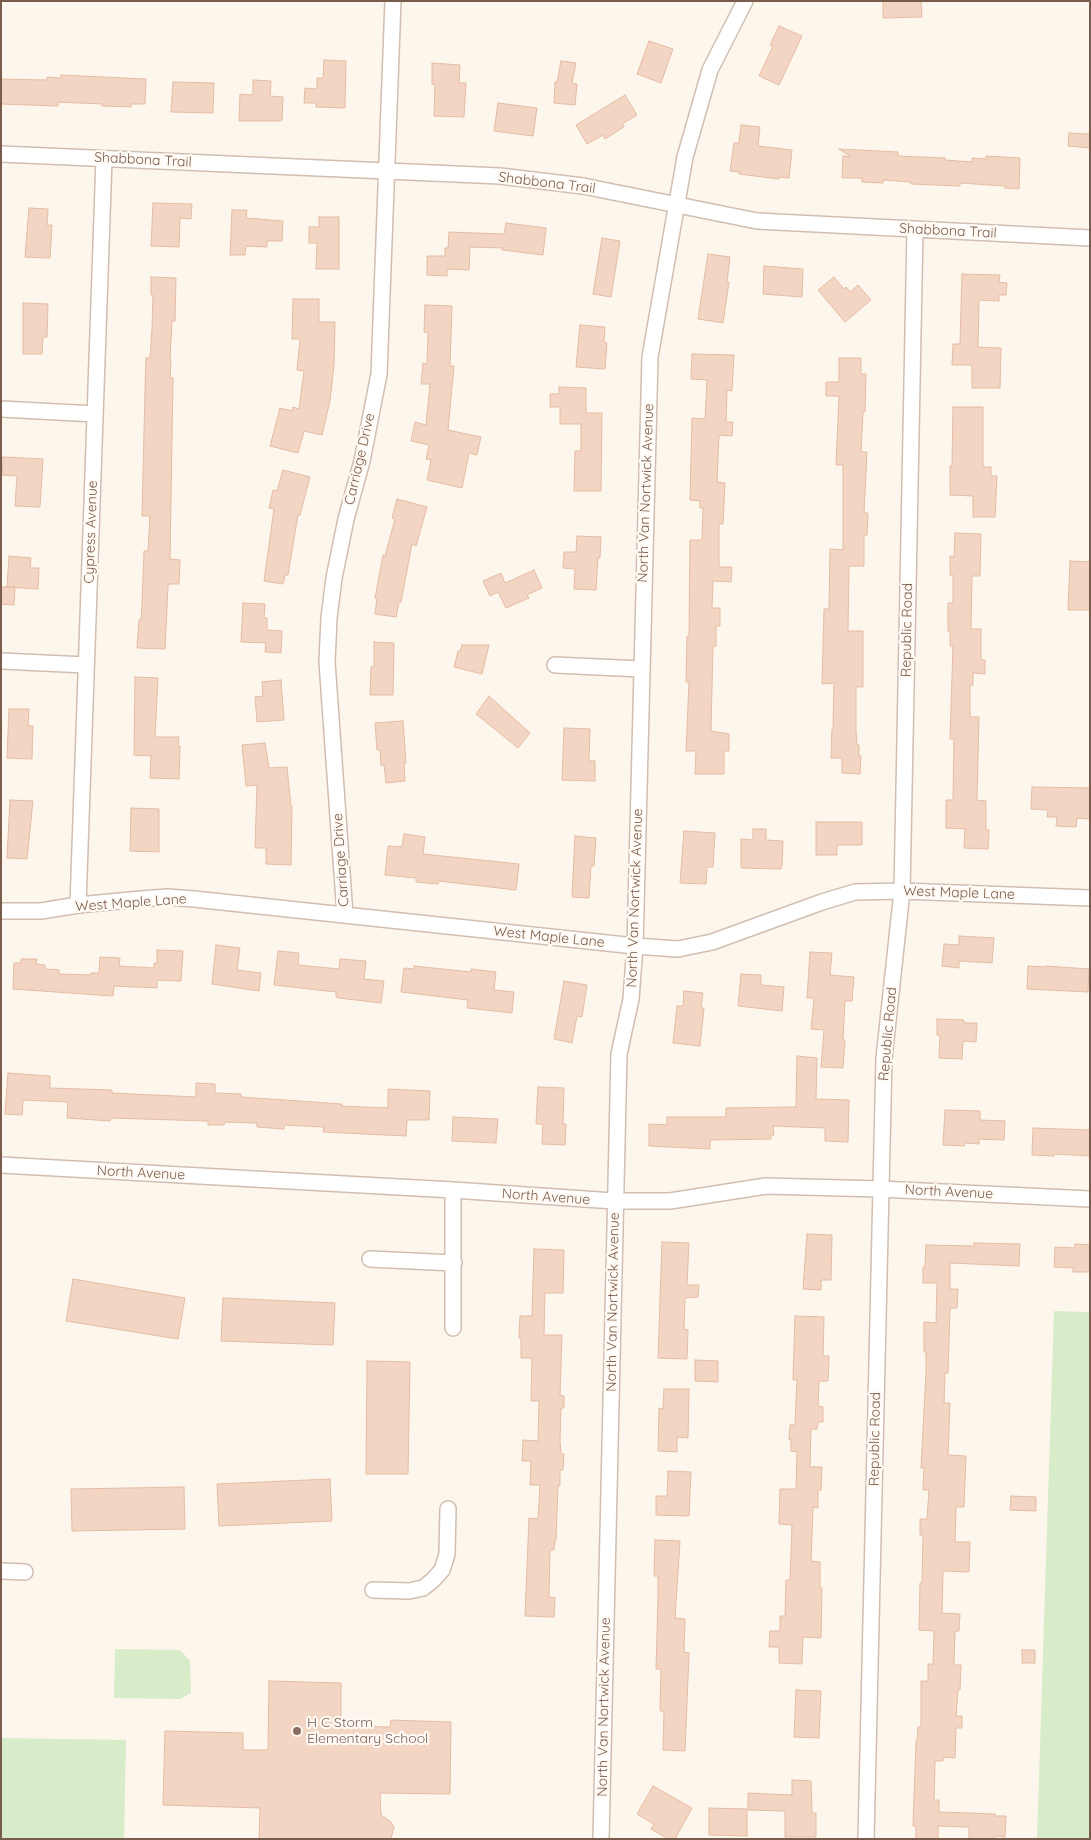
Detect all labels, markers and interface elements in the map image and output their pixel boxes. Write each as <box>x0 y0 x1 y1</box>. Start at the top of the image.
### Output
street label: Shabbona Trail <box>94 149 192 171</box>
street label: Shabbona Trail <box>498 169 596 197</box>
street label: Shabbona Trail <box>899 220 997 242</box>
street label: North Van Nortwick Avenue <box>634 403 658 583</box>
street label: Carriage Drive <box>341 411 379 507</box>
street label: Cypress Avenue <box>81 480 101 584</box>
street label: Republic Road <box>898 583 916 677</box>
street label: North Van Nortwick Avenue <box>623 808 647 988</box>
street label: Carriage Drive <box>329 813 353 907</box>
street label: West Maple Lane <box>903 883 1015 903</box>
street label: West Maple Lane <box>75 891 187 915</box>
street label: West Maple Lane <box>493 923 605 951</box>
street label: Republic Road <box>876 986 900 1082</box>
street label: North Avenue <box>96 1162 186 1184</box>
street label: North Avenue <box>904 1181 994 1203</box>
street label: North Avenue <box>501 1186 591 1208</box>
street label: North Van Nortwick Avenue <box>603 1212 623 1392</box>
street label: Republic Road <box>866 1392 884 1486</box>
street label: North Van Nortwick Avenue <box>594 1617 614 1797</box>
place label: H C Storm Elementary School <box>307 1715 428 1748</box>
marker: H C Storm Elementary School <box>291 1725 303 1737</box>

